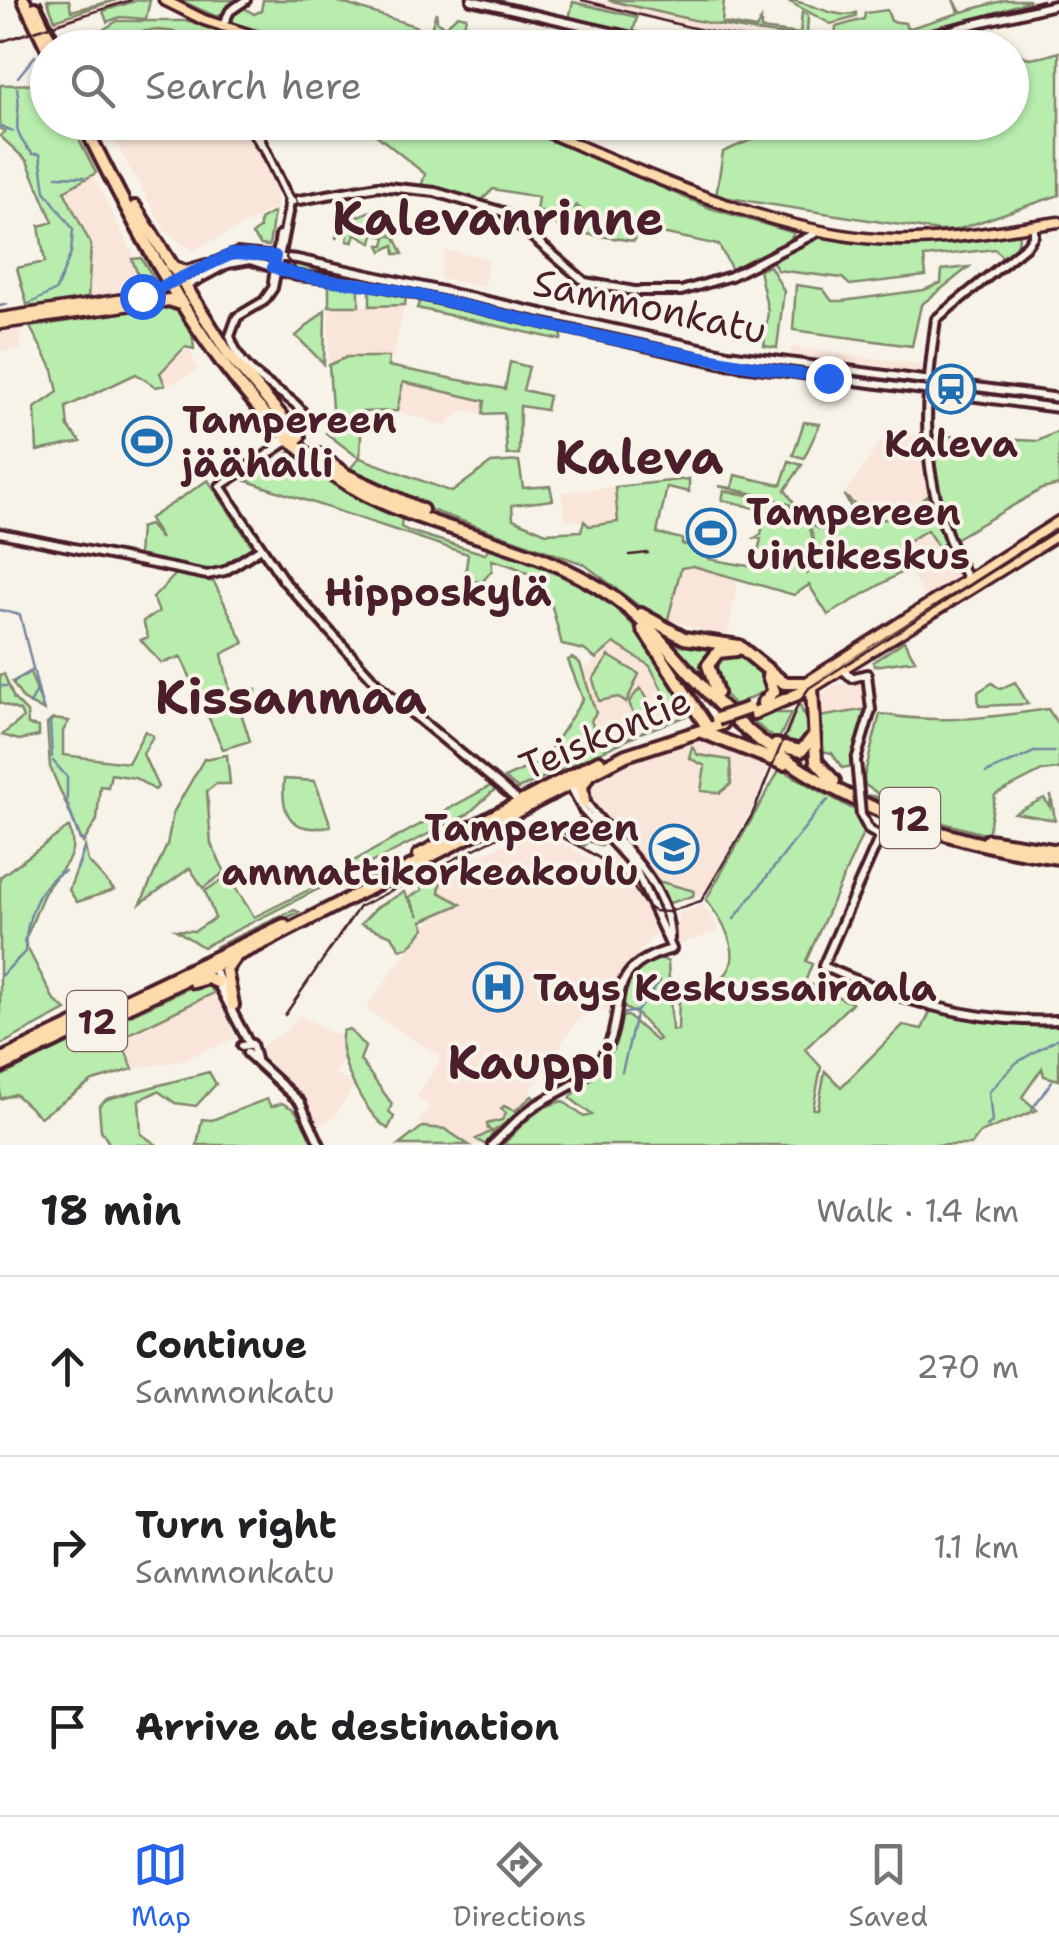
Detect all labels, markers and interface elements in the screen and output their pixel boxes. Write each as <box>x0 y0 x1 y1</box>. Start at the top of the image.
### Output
search box <box>30 30 1029 140</box>
icon: search <box>65 58 120 113</box>
text: Search here <box>145 60 362 111</box>
district label: Kalevanrinne <box>332 186 664 250</box>
street label: Sammonkatu <box>529 256 771 356</box>
route start <box>120 274 166 320</box>
route end <box>806 356 852 402</box>
station icon: Kaleva <box>925 363 977 415</box>
place label: Tampereen jäähalli <box>180 394 397 489</box>
sports icon: Tampereen jäähalli <box>121 415 173 467</box>
place label: Kaleva <box>884 418 1018 469</box>
district label: Kaleva <box>555 425 724 489</box>
place label: Tampereen uintikeskus <box>746 486 970 581</box>
sports icon: Tampereen uintikeskus <box>685 507 737 559</box>
district label: Hipposkylä <box>324 565 552 619</box>
district label: Kissanmaa <box>155 665 427 729</box>
street label: Teiskontie <box>512 674 698 792</box>
road number: 12 <box>880 788 940 848</box>
place label: Tampereen ammattikorkeakoulu <box>222 802 639 897</box>
school or university icon: Tampereen ammattikorkeakoulu <box>648 823 700 875</box>
hospital icon: Tays Keskussairaala <box>472 961 524 1013</box>
place label: Tays Keskussairaala <box>533 962 937 1013</box>
road number: 12 <box>67 991 127 1051</box>
district label: Kauppi <box>447 1030 615 1094</box>
text: 18 min <box>40 1182 181 1238</box>
text: Walk · 1.4 km <box>816 1189 1019 1232</box>
text: Continue <box>135 1319 307 1370</box>
icon: ahead <box>40 1339 95 1394</box>
text: 270 m <box>916 1345 1019 1388</box>
text: Sammonkatu <box>135 1370 335 1413</box>
text: Turn right <box>135 1499 337 1550</box>
icon: right <box>40 1519 95 1574</box>
text: 1.1 km <box>933 1525 1019 1568</box>
text: Sammonkatu <box>135 1550 335 1593</box>
icon: arrive <box>40 1699 95 1754</box>
text: Arrive at destination <box>135 1701 559 1752</box>
tab: Map <box>131 1837 191 1935</box>
tab: Directions <box>453 1837 586 1935</box>
tab: Saved <box>848 1837 928 1935</box>

